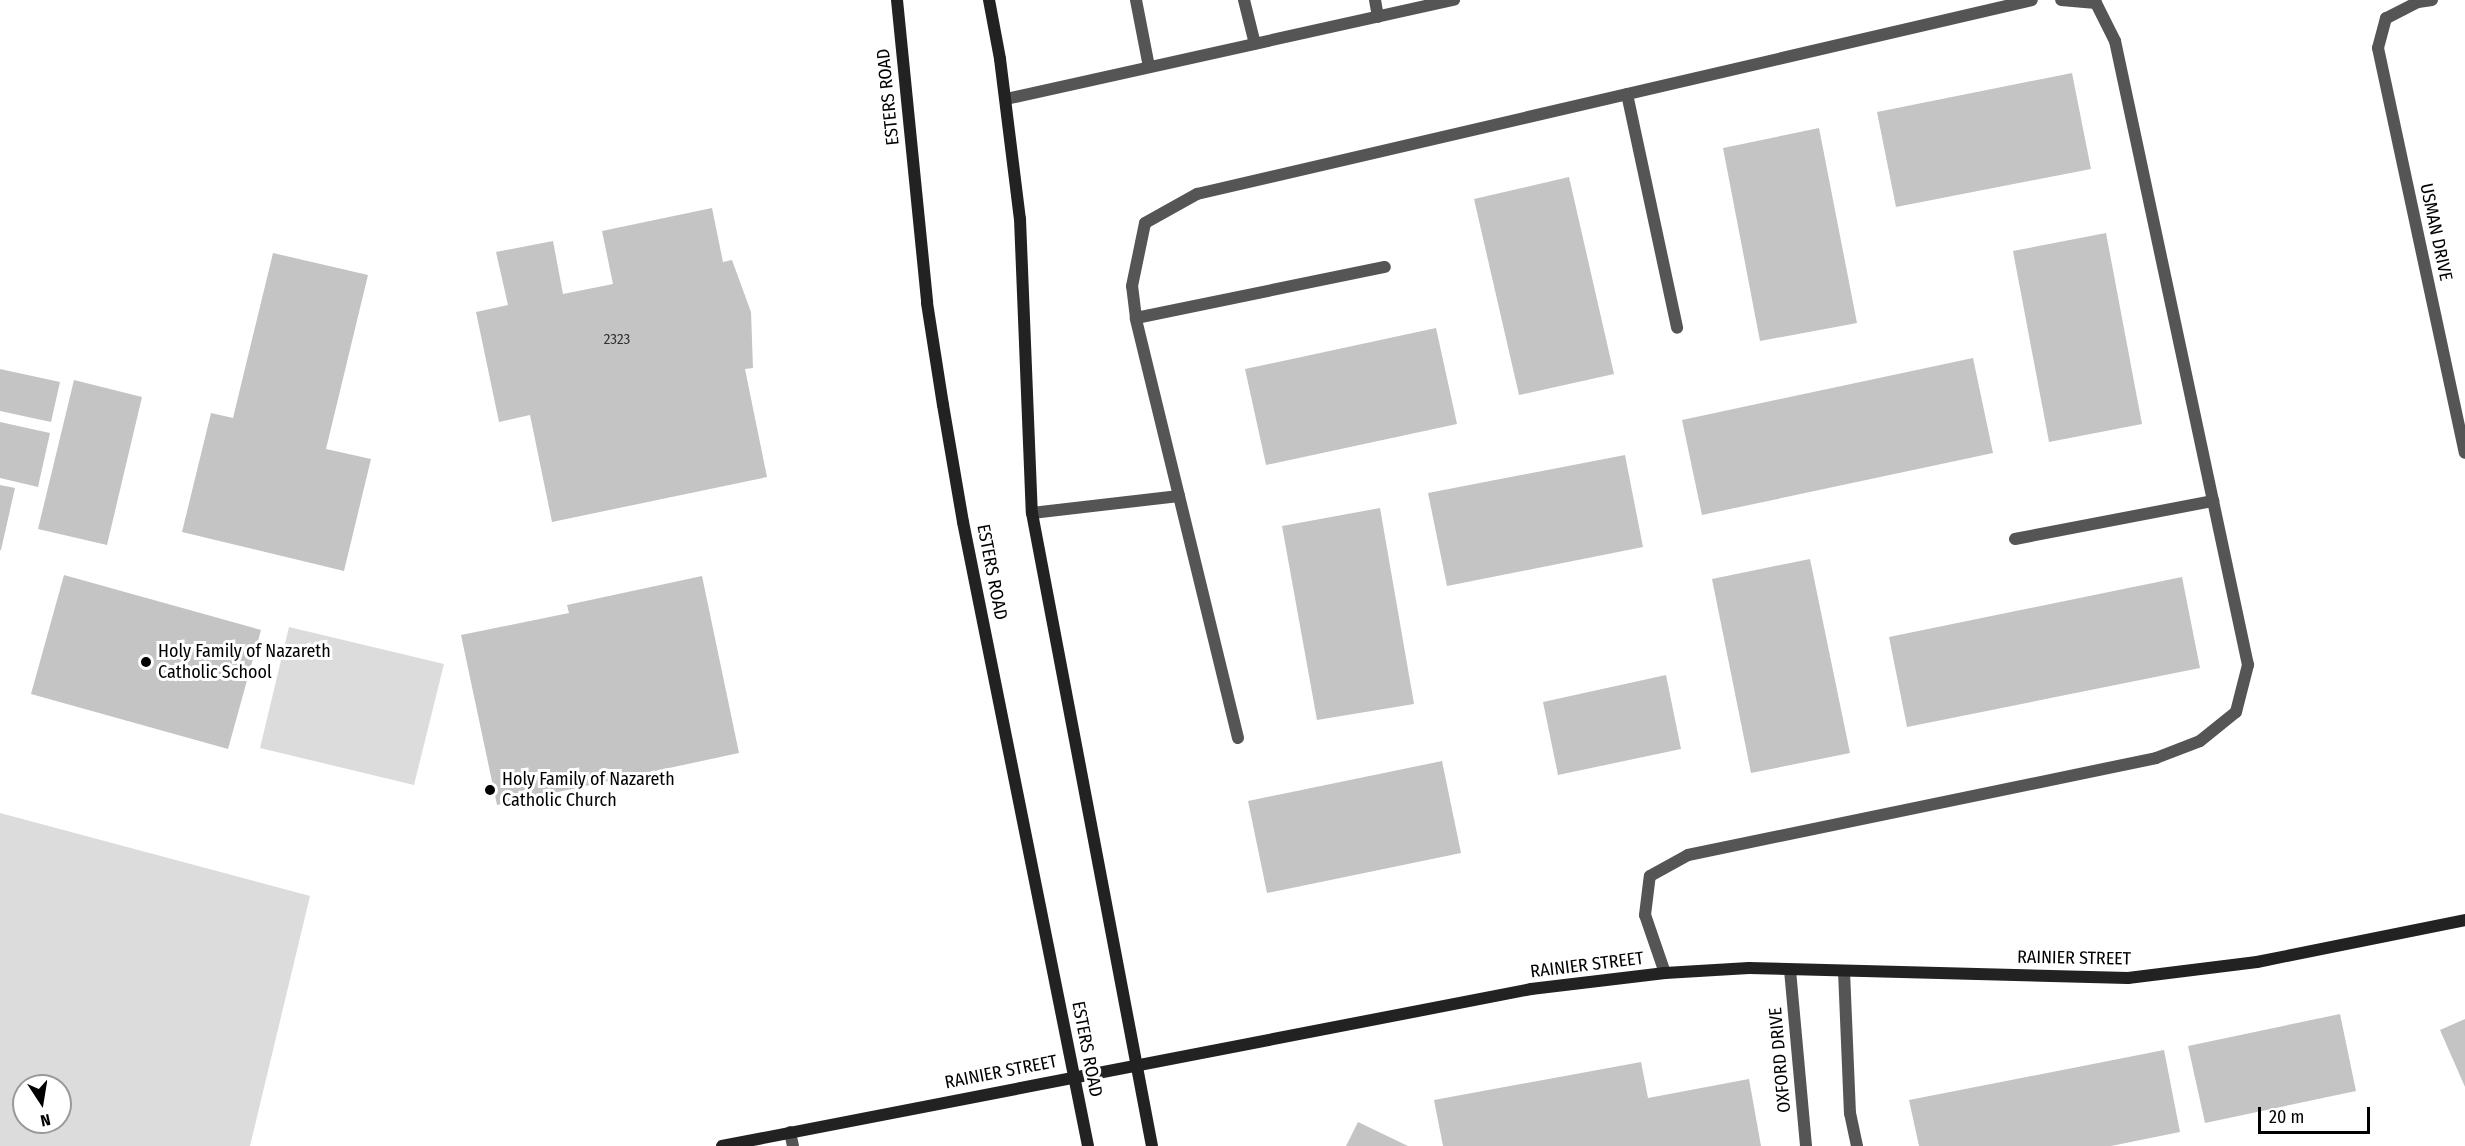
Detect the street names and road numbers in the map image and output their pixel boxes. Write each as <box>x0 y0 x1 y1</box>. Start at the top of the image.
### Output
street label: ESTERS ROAD <box>872 48 904 146</box>
street label: USMAN DRIVE <box>2415 181 2457 283</box>
street label: ESTERS ROAD <box>972 522 1012 622</box>
street label: RAINIER STREET <box>2017 946 2131 970</box>
street label: RAINIER STREET <box>1529 947 1645 983</box>
street label: ESTERS ROAD <box>1067 999 1107 1099</box>
street label: OXFORD DRIVE <box>1765 1006 1795 1114</box>
street label: RAINIER STREET <box>943 1051 1059 1093</box>

